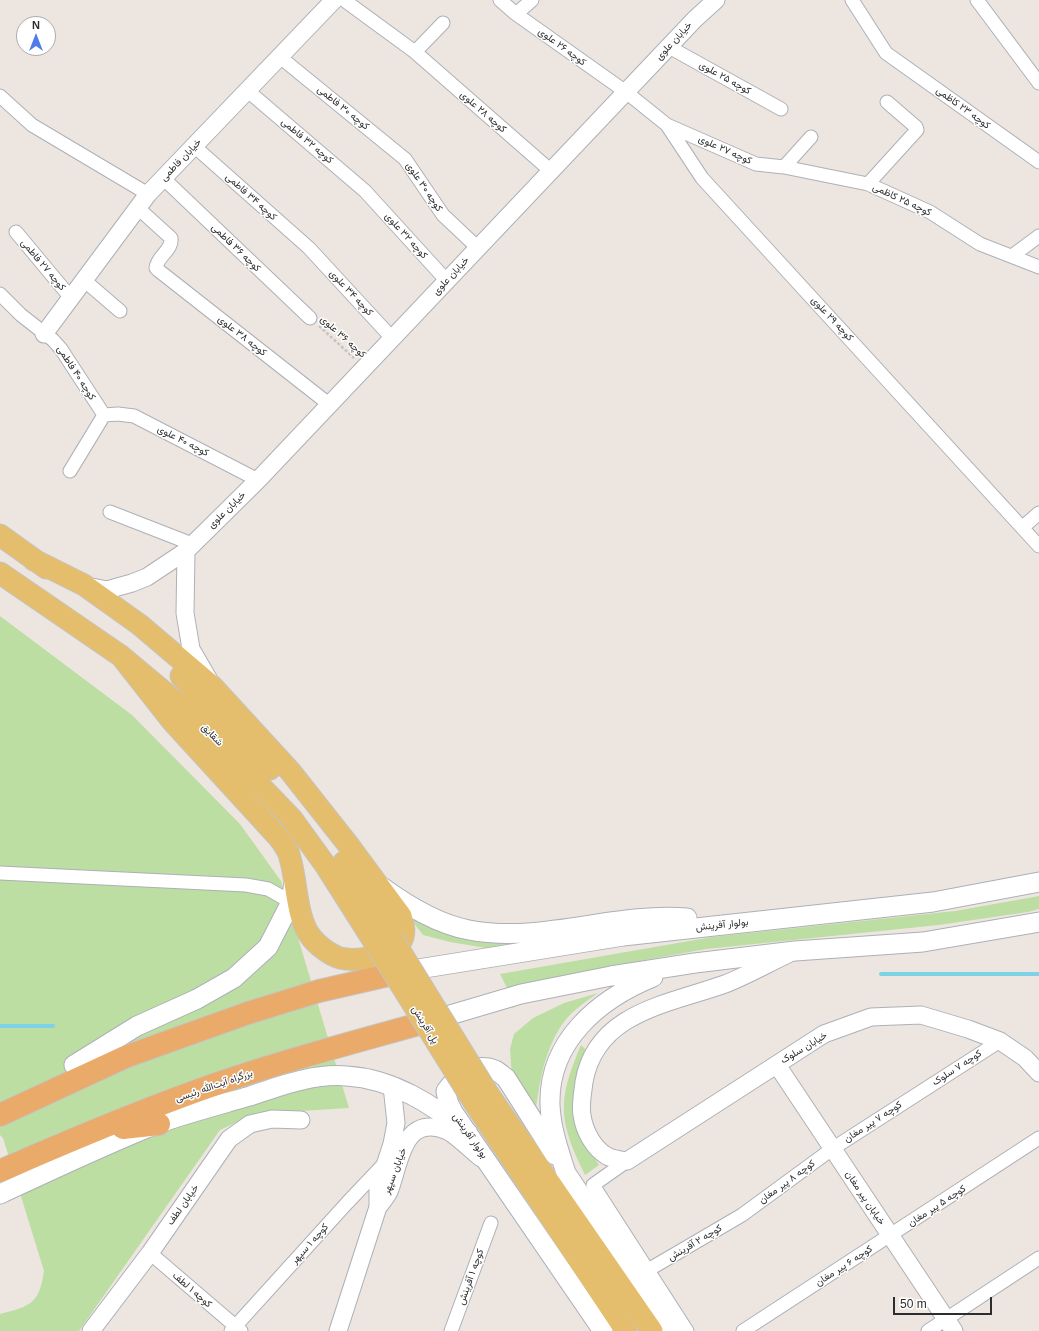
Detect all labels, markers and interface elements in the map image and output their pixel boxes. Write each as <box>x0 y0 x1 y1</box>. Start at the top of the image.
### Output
north arrow <box>16 16 56 56</box>
text: N <box>32 19 40 31</box>
street label: خیابان علوی <box>653 19 695 63</box>
street label: کوچه ۲۶ علوی <box>536 26 588 68</box>
street label: کوچه ۲۵ علوی <box>697 59 753 97</box>
street label: کوچه ۳۰ فاطمی <box>315 83 371 133</box>
street label: کوچه ۲۳ کاظمی <box>934 84 992 132</box>
street label: کوچه ۲۸ علوی <box>457 89 509 135</box>
street label: کوچه ۳۲ فاطمی <box>279 116 335 166</box>
street label: کوچه ۲۷ علوی <box>696 133 754 167</box>
street label: خیابان فاطمی <box>158 136 204 184</box>
street label: کوچه ۳۰ علوی <box>403 160 445 214</box>
street label: کوچه ۳۴ فاطمی <box>223 171 279 223</box>
street label: کوچه ۲۵ کاظمی <box>871 181 933 219</box>
street label: کوچه ۳۲ علوی <box>382 210 430 262</box>
street label: کوچه ۳۶ فاطمی <box>209 222 263 274</box>
street label: کوچه ۲۷ فاطمی <box>18 237 68 293</box>
street label: خیابان علوی <box>430 254 472 298</box>
street label: کوچه ۳۴ علوی <box>327 268 375 318</box>
street label: کوچه ۲۹ علوی <box>808 294 856 344</box>
street label: کوچه ۳۸ علوی <box>215 313 269 359</box>
street label: کوچه ۳۶ علوی <box>318 313 368 361</box>
street label: کوچه ۴۰ فاطمی <box>54 344 98 402</box>
street label: کوچه ۴۰ علوی <box>155 423 211 459</box>
street label: خیابان علوی <box>206 489 248 531</box>
street label: شقایق <box>199 721 225 749</box>
street label: بولوار آفرینش <box>695 916 749 934</box>
street label: پل آفرینش <box>409 1004 441 1046</box>
street label: خیابان سلوک <box>778 1029 830 1067</box>
street label: کوچه ۷ سلوک <box>930 1048 984 1088</box>
street label: بزرگراه آیت‌الله رئیسی <box>174 1067 254 1105</box>
street label: کوچه ۷ پیر مغان <box>842 1099 904 1145</box>
street label: بولوار آفرینش <box>450 1111 490 1161</box>
street label: خیابان سپهر <box>381 1146 409 1196</box>
street label: کوچه ۸ پیر مغان <box>756 1158 818 1206</box>
street label: خیابان پیر مغان <box>843 1169 887 1227</box>
street label: خیابان لطف <box>165 1182 201 1228</box>
street label: کوچه ۵ پیر مغان <box>906 1183 968 1229</box>
street label: کوچه ۱ سپهر <box>289 1221 331 1267</box>
street label: کوچه ۲ آفرینش <box>666 1222 724 1264</box>
street label: کوچه ۶ پیر مغان <box>813 1243 875 1289</box>
street label: کوچه ۱ آفرینش <box>455 1247 487 1307</box>
street label: کوچه ۱ لطف <box>170 1270 214 1310</box>
scale bar <box>895 1289 994 1315</box>
text: 50 m <box>900 1297 927 1311</box>

